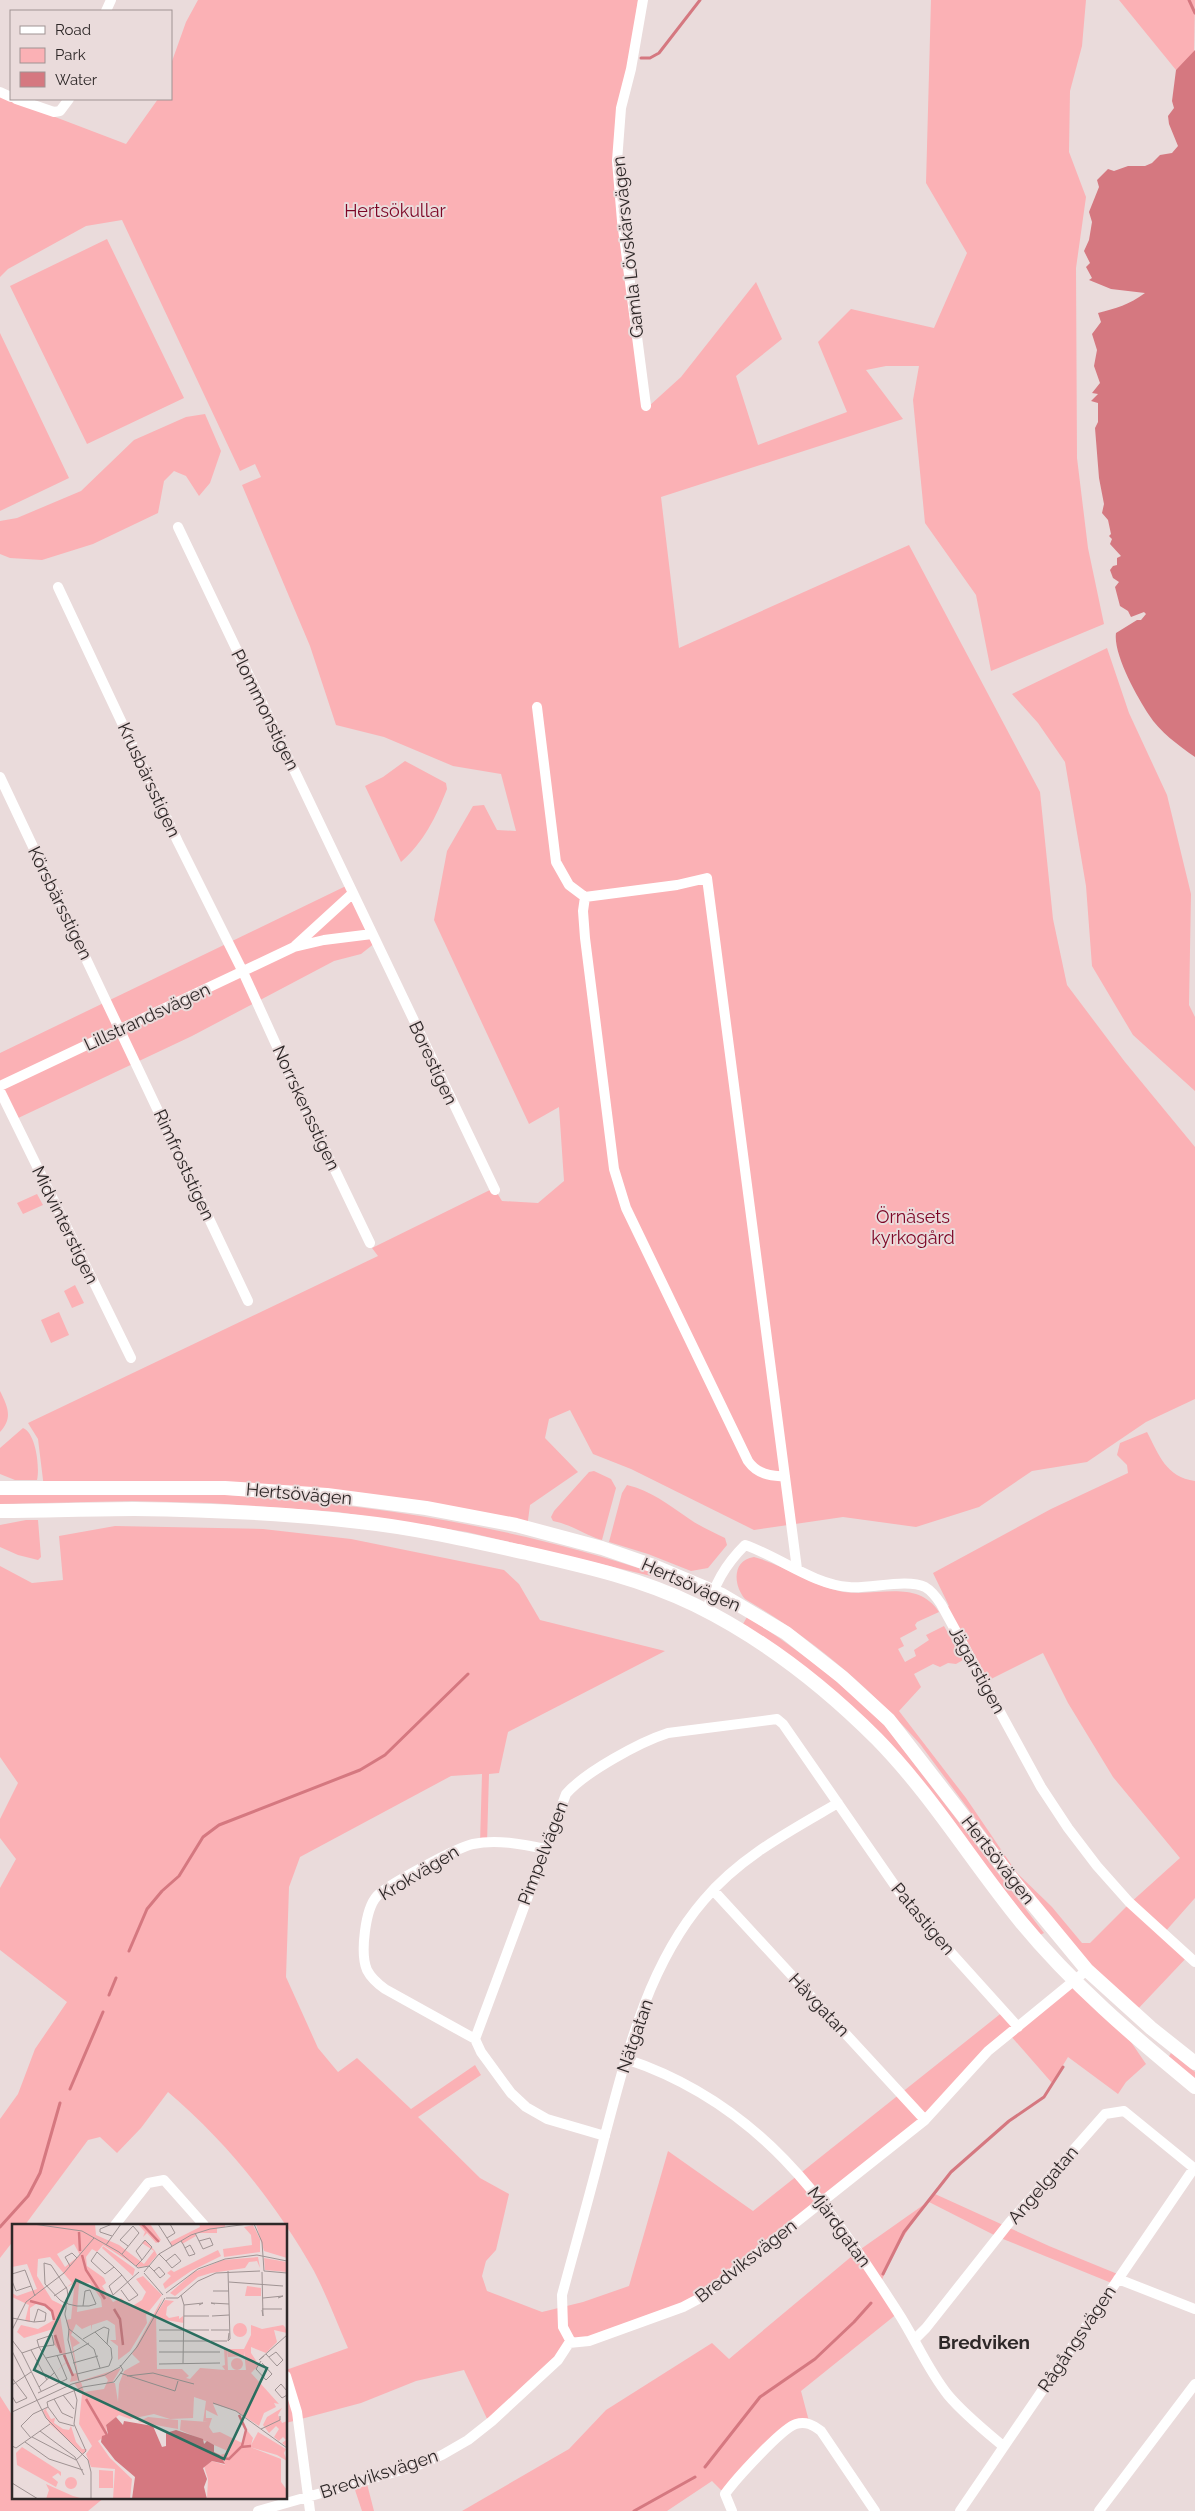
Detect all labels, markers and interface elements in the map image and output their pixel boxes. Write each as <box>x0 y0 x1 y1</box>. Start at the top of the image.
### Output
legend <box>10 10 172 100</box>
text: Road <box>55 21 91 39</box>
text: Park <box>55 46 86 64</box>
text: Water <box>55 71 98 89</box>
street label: Gamla Lövskärsvägen <box>608 155 647 339</box>
park label: Hertsökullar <box>344 200 446 221</box>
street label: Plommonstigen <box>227 646 304 774</box>
street label: Krusbärsstigen <box>114 719 185 840</box>
street label: Körsbärsstigen <box>24 843 97 963</box>
street label: Lillstrandsvägen <box>80 978 213 1055</box>
street label: Borestigen <box>405 1018 462 1108</box>
street label: Norrskensstigen <box>268 1042 345 1174</box>
street label: Rimfroststigen <box>150 1106 219 1224</box>
street label: Midvinterstigen <box>28 1162 103 1287</box>
park label: Örnäsets kyrkogård <box>871 1206 955 1248</box>
street label: Hertsövägen <box>245 1478 353 1509</box>
street label: Hertsövägen <box>638 1553 744 1616</box>
street label: Jägarstigen <box>945 1623 1010 1717</box>
street label: Pimpelvägen <box>513 1798 572 1908</box>
street label: Hertsövägen <box>957 1811 1039 1908</box>
street label: Krokvägen <box>375 1841 462 1905</box>
street label: Patastigen <box>887 1878 960 1959</box>
street label: Håvgatan <box>785 1969 854 2041</box>
street label: Nätgatan <box>612 1996 657 2075</box>
street label: Angelgatan <box>1003 2141 1082 2228</box>
street label: Mjärdgatan <box>803 2182 876 2271</box>
street label: Bredviksvägen <box>691 2215 801 2307</box>
inset map <box>12 2224 288 2498</box>
street label: Rågångsvägen <box>1033 2282 1120 2396</box>
district label: Bredviken <box>938 2331 1030 2353</box>
street label: Bredviksvägen <box>317 2445 440 2502</box>

